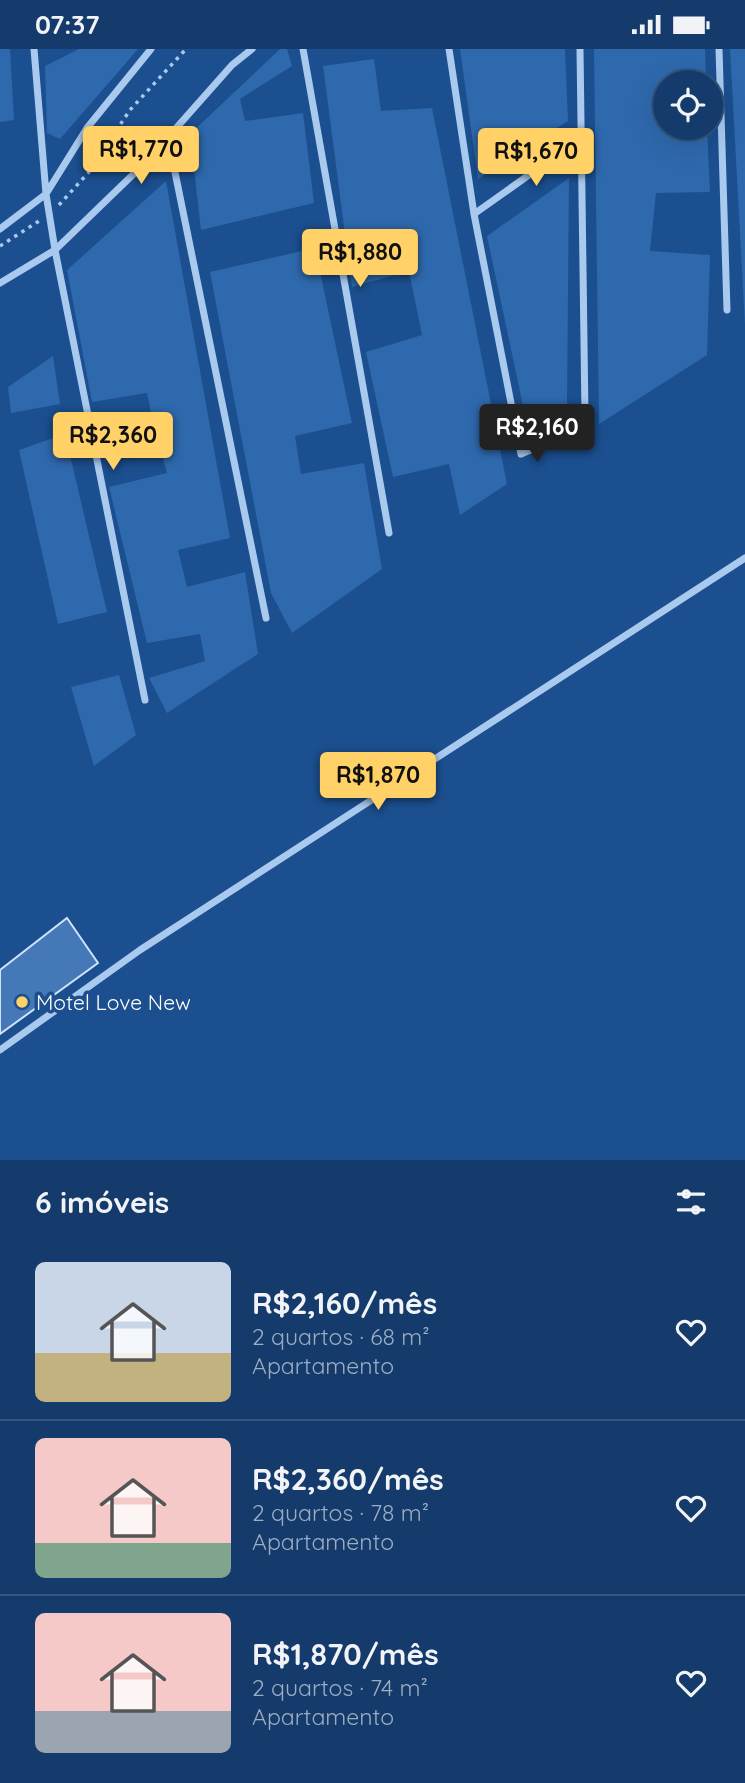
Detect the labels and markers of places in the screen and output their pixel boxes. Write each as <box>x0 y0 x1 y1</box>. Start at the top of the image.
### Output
pin: R$1,770 <box>76 127 206 186</box>
pin: R$1,670 <box>471 129 601 188</box>
pin: R$1,880 <box>295 229 425 289</box>
pin: R$2,160 <box>472 405 602 464</box>
pin: R$2,360 <box>48 413 178 472</box>
pin: R$1,870 <box>313 753 443 812</box>
place label: Motel Love New <box>36 989 191 1015</box>
marker: Motel Love New <box>14 994 30 1010</box>

